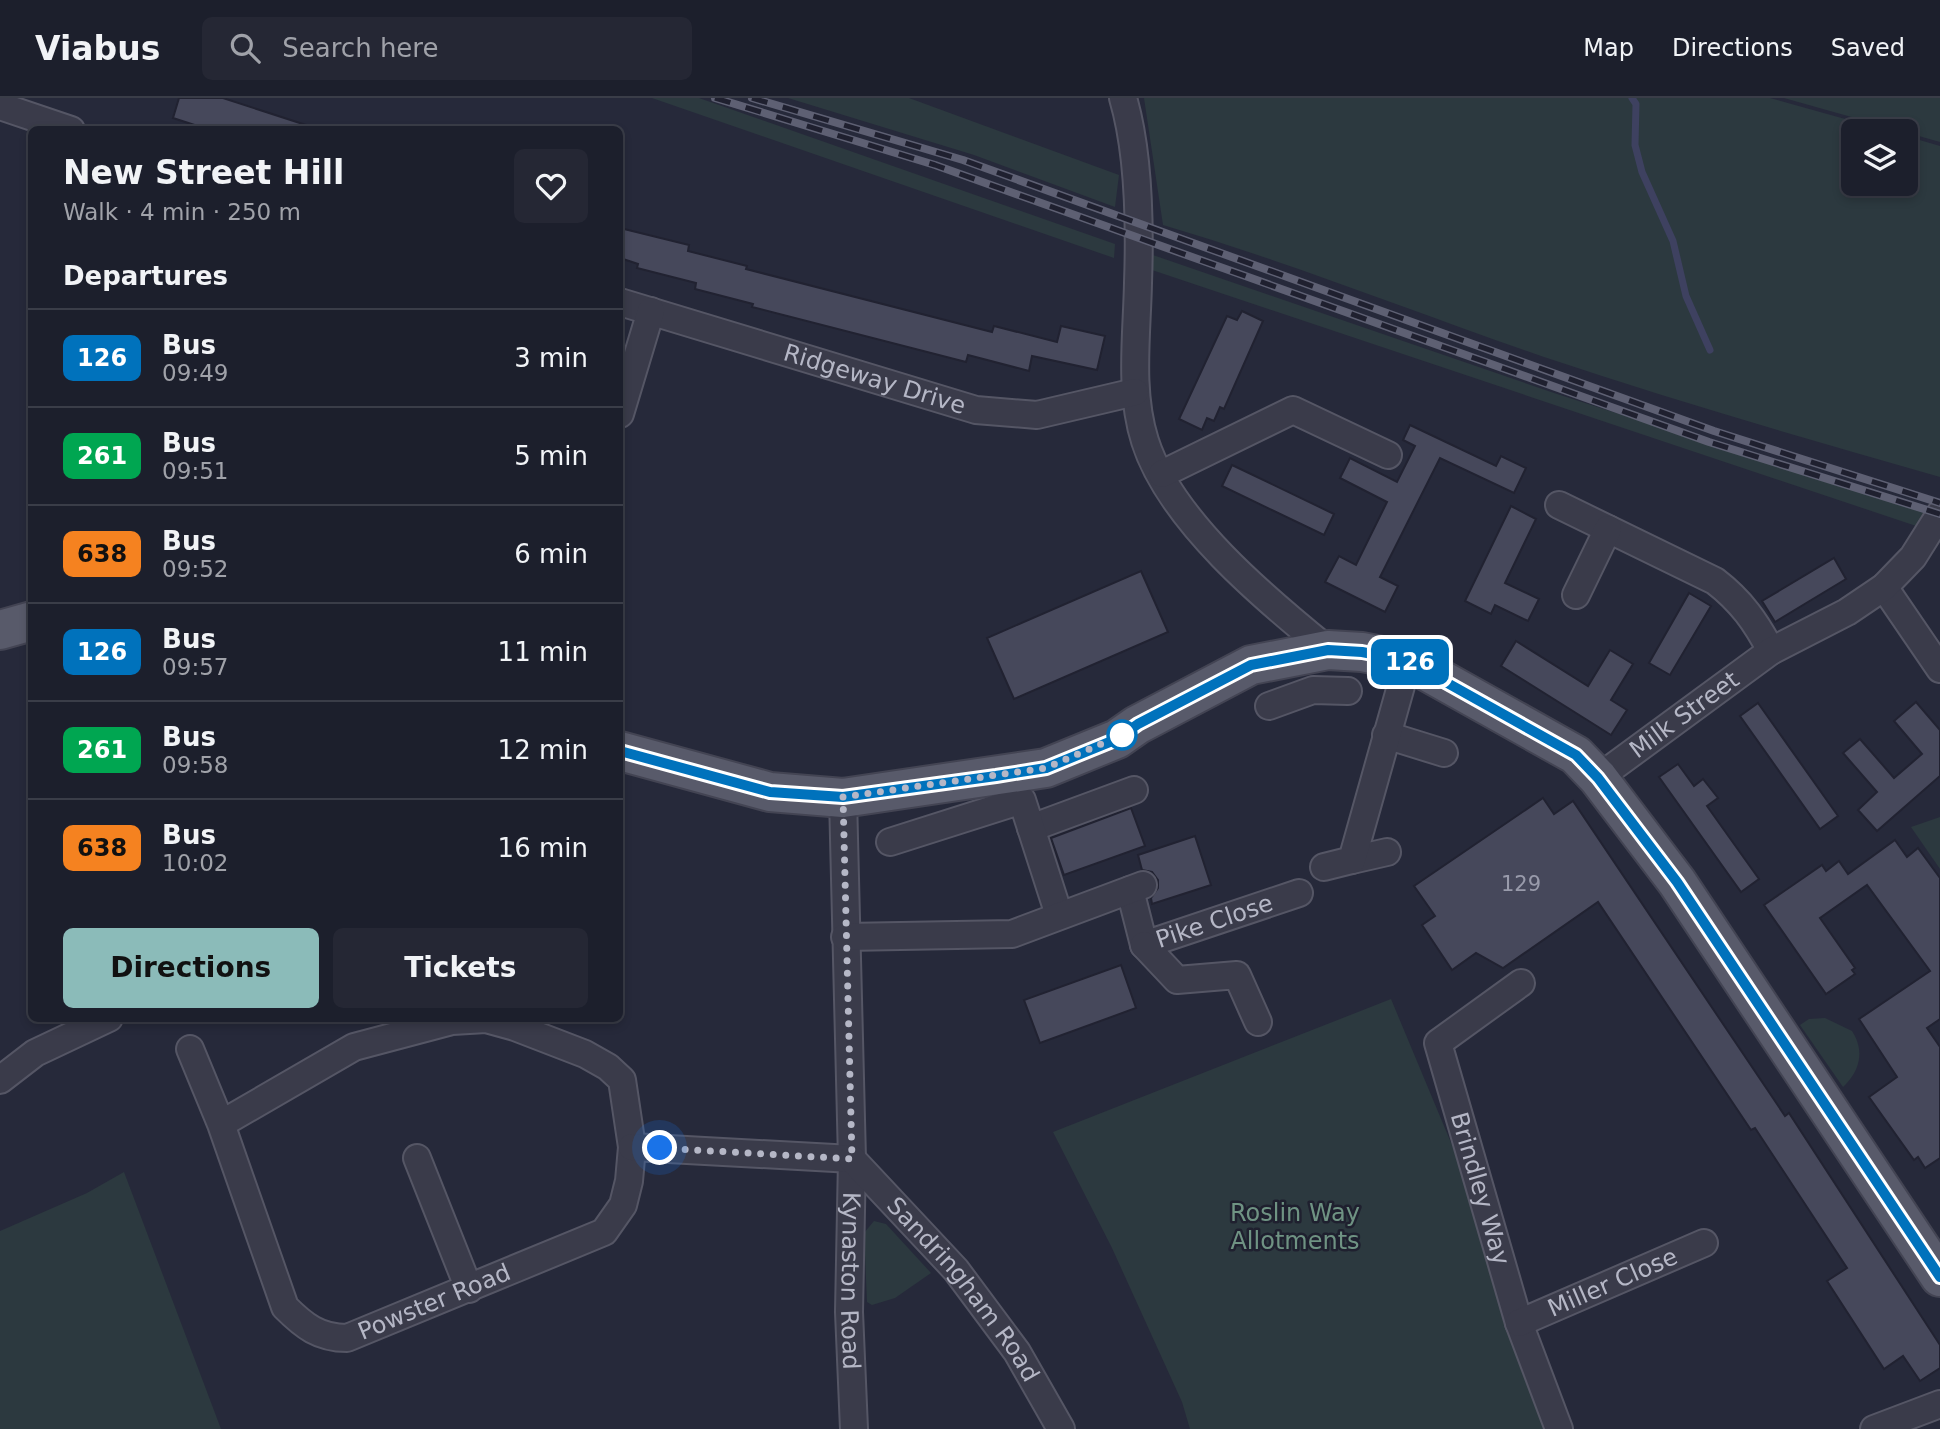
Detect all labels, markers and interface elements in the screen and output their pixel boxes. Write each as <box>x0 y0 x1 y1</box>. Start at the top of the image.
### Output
search box <box>202 17 692 80</box>
text: Viabus <box>35 29 160 68</box>
icon: search <box>226 29 264 67</box>
text: Search here <box>282 33 438 63</box>
text: Map <box>1583 34 1634 62</box>
text: Directions <box>1672 34 1793 62</box>
text: Saved <box>1831 34 1905 62</box>
map controls <box>1841 119 1918 196</box>
button: layers <box>1841 119 1918 196</box>
button: heart <box>514 149 588 223</box>
text: New Street Hill <box>63 153 344 192</box>
text: Walk · 4 min · 250 m <box>63 199 301 225</box>
text: Departures <box>63 261 228 291</box>
text: Bus <box>162 330 216 360</box>
street label: Ridgeway Drive <box>780 338 969 420</box>
text: 3 min <box>514 343 588 373</box>
text: 126 <box>77 344 127 372</box>
text: 09:49 <box>162 360 228 386</box>
text: Bus <box>162 428 216 458</box>
text: 5 min <box>514 441 588 471</box>
text: 261 <box>77 442 127 470</box>
text: 09:51 <box>162 458 228 484</box>
text: Bus <box>162 526 216 556</box>
text: 6 min <box>514 539 588 569</box>
text: 638 <box>77 540 127 568</box>
text: 09:52 <box>162 556 228 582</box>
text: Bus <box>162 624 216 654</box>
text: 11 min <box>498 637 588 667</box>
text: 126 <box>77 638 127 666</box>
line badge: 126 <box>1370 639 1450 685</box>
text: 126 <box>1385 648 1435 676</box>
text: 09:57 <box>162 654 228 680</box>
street label: Milk Street <box>1624 665 1744 764</box>
unlabelled marker <box>1107 720 1137 750</box>
text: Bus <box>162 722 216 752</box>
text: 12 min <box>498 735 588 765</box>
text: 261 <box>77 736 127 764</box>
text: 09:58 <box>162 752 228 778</box>
text: Bus <box>162 820 216 850</box>
text: 16 min <box>498 833 588 863</box>
text: 638 <box>77 834 127 862</box>
text: 10:02 <box>162 850 228 876</box>
house number: 129 <box>1501 872 1541 896</box>
street label: Pike Close <box>1152 889 1276 954</box>
button: Directions <box>63 928 319 1008</box>
button: Tickets <box>333 928 588 1008</box>
street label: Brindley Way <box>1445 1109 1516 1268</box>
your location <box>642 1130 677 1165</box>
street label: Kynaston Road <box>835 1192 865 1370</box>
street label: Sandringham Road <box>881 1192 1045 1387</box>
park label: Roslin Way Allotments <box>1230 1199 1360 1255</box>
street label: Miller Close <box>1544 1242 1682 1323</box>
street label: Powster Road <box>354 1258 515 1346</box>

